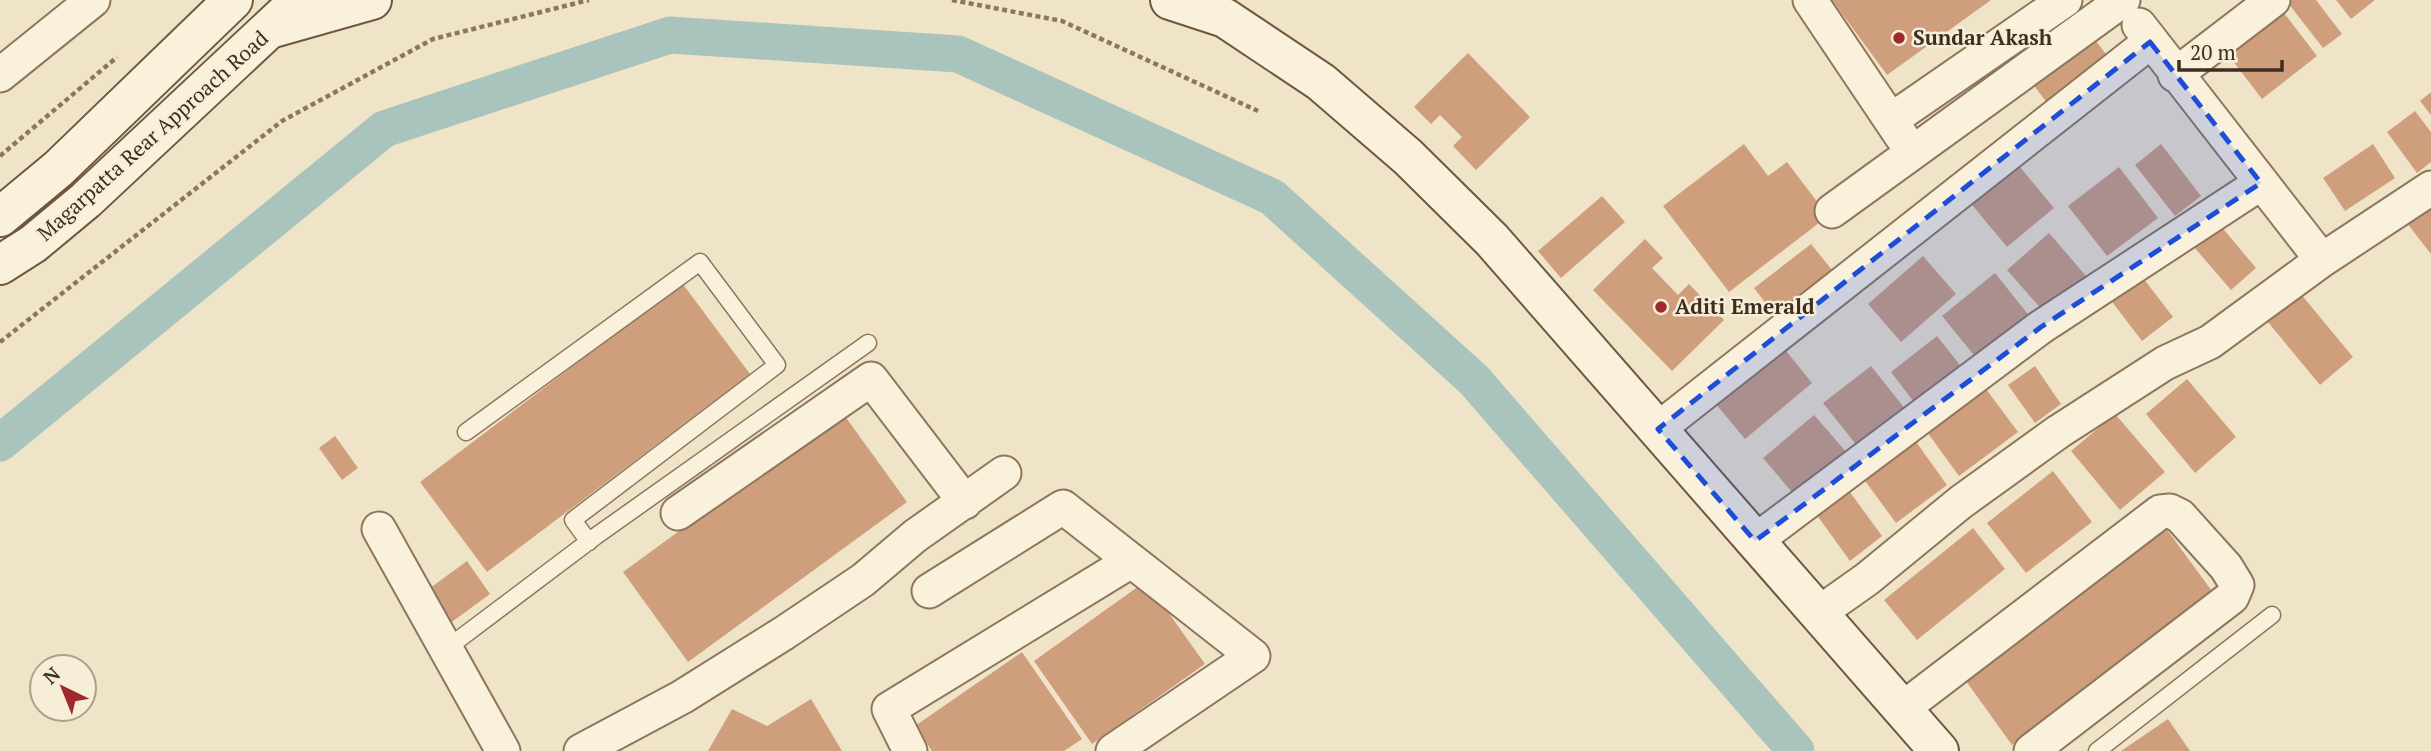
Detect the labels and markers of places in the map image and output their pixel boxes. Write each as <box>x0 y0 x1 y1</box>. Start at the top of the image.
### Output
place label: Sundar Akash <box>1913 23 2053 51</box>
marker: Sundar Akash <box>1891 30 1907 46</box>
place label: Aditi Emerald <box>1675 292 1815 320</box>
marker: Aditi Emerald <box>1653 299 1669 315</box>

